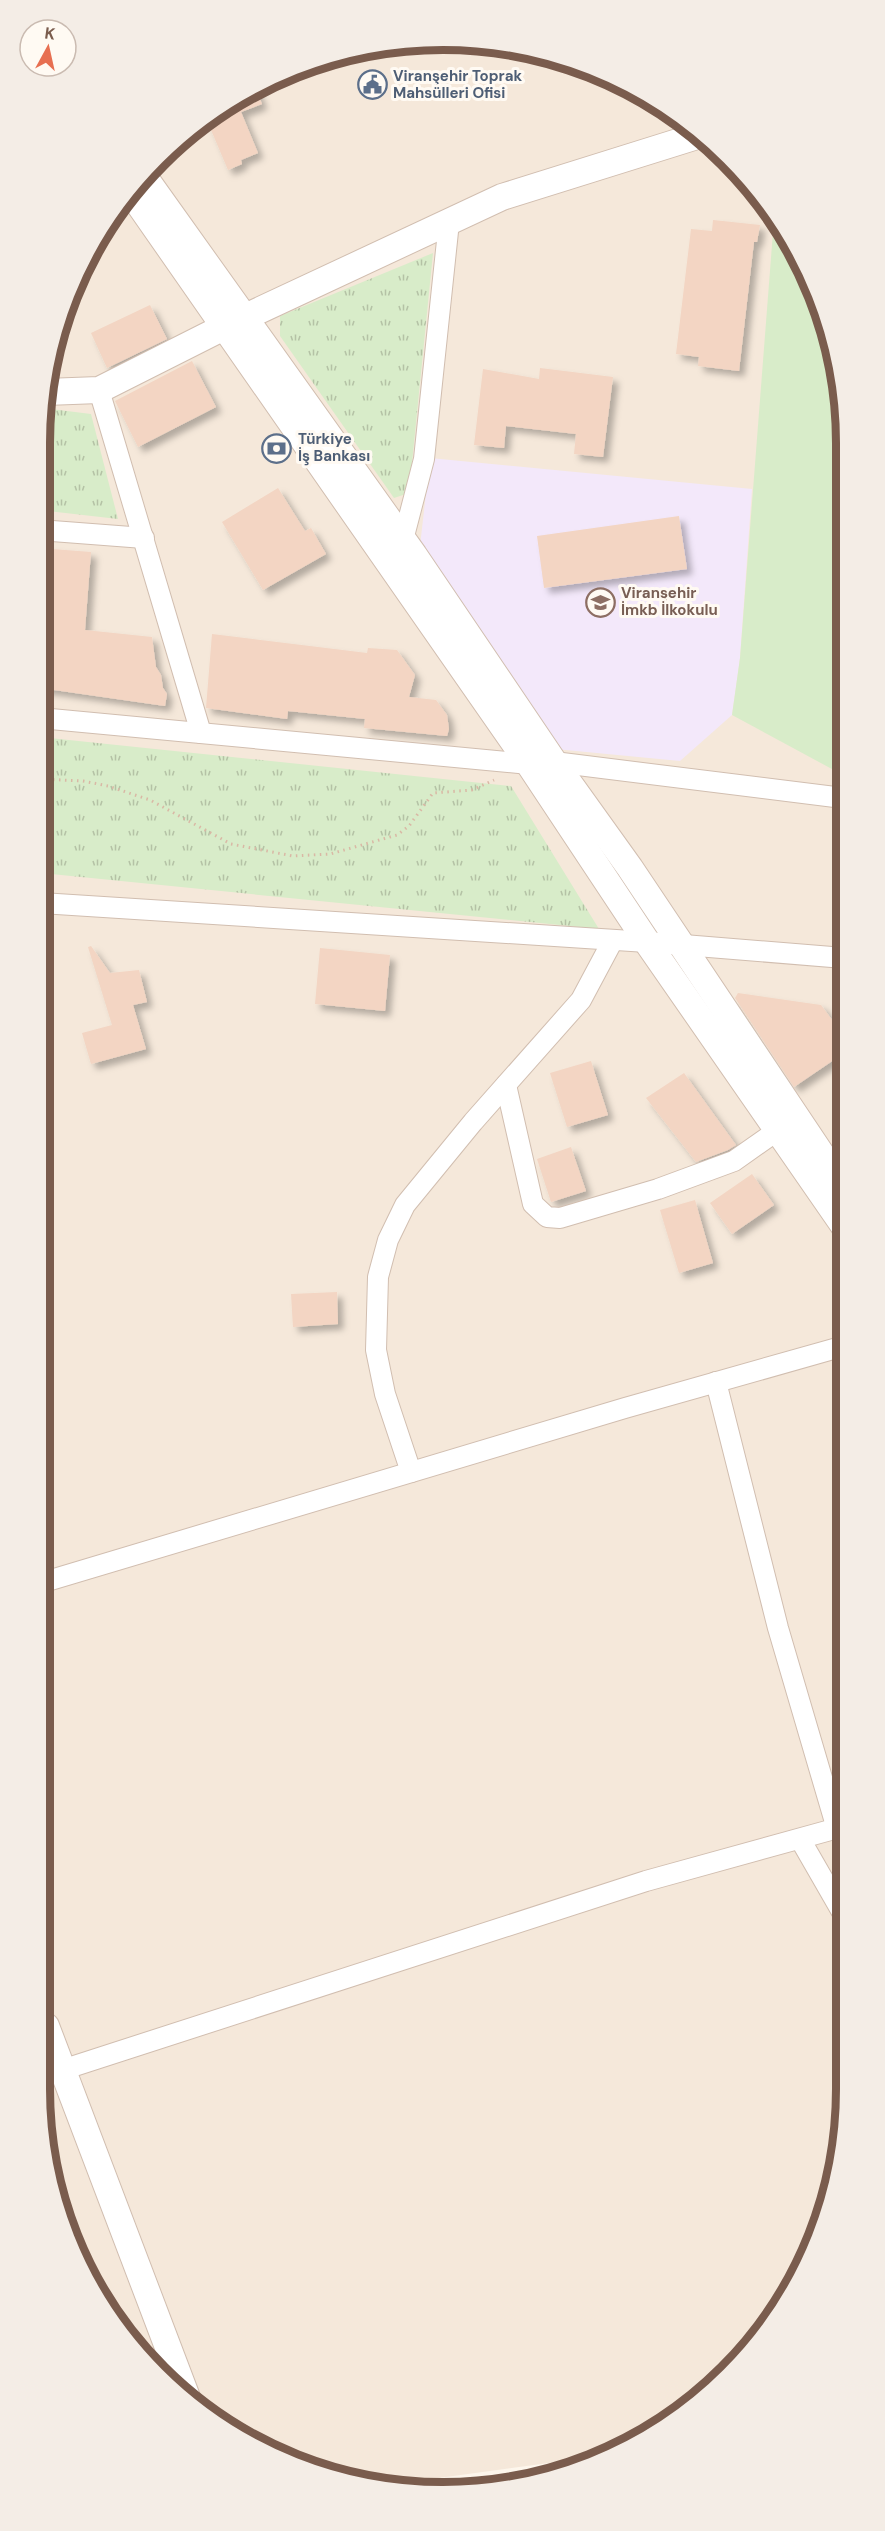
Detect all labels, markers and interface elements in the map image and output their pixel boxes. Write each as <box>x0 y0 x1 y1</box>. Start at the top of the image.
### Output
north arrow <box>18 18 78 78</box>
text: K <box>43 23 57 45</box>
place label: Viranşehir Toprak Mahsülleri Ofisi <box>393 66 522 103</box>
public building icon: Viranşehir Toprak Mahsülleri Ofisi <box>356 69 388 101</box>
place label: Türkiye İş Bankası <box>298 429 370 466</box>
bank icon: Türkiye İş Bankası <box>261 432 293 464</box>
place label: Viranşehir İmkb İlkokulu <box>621 583 718 620</box>
school or university icon: Viranşehir İmkb İlkokulu <box>584 586 616 618</box>

